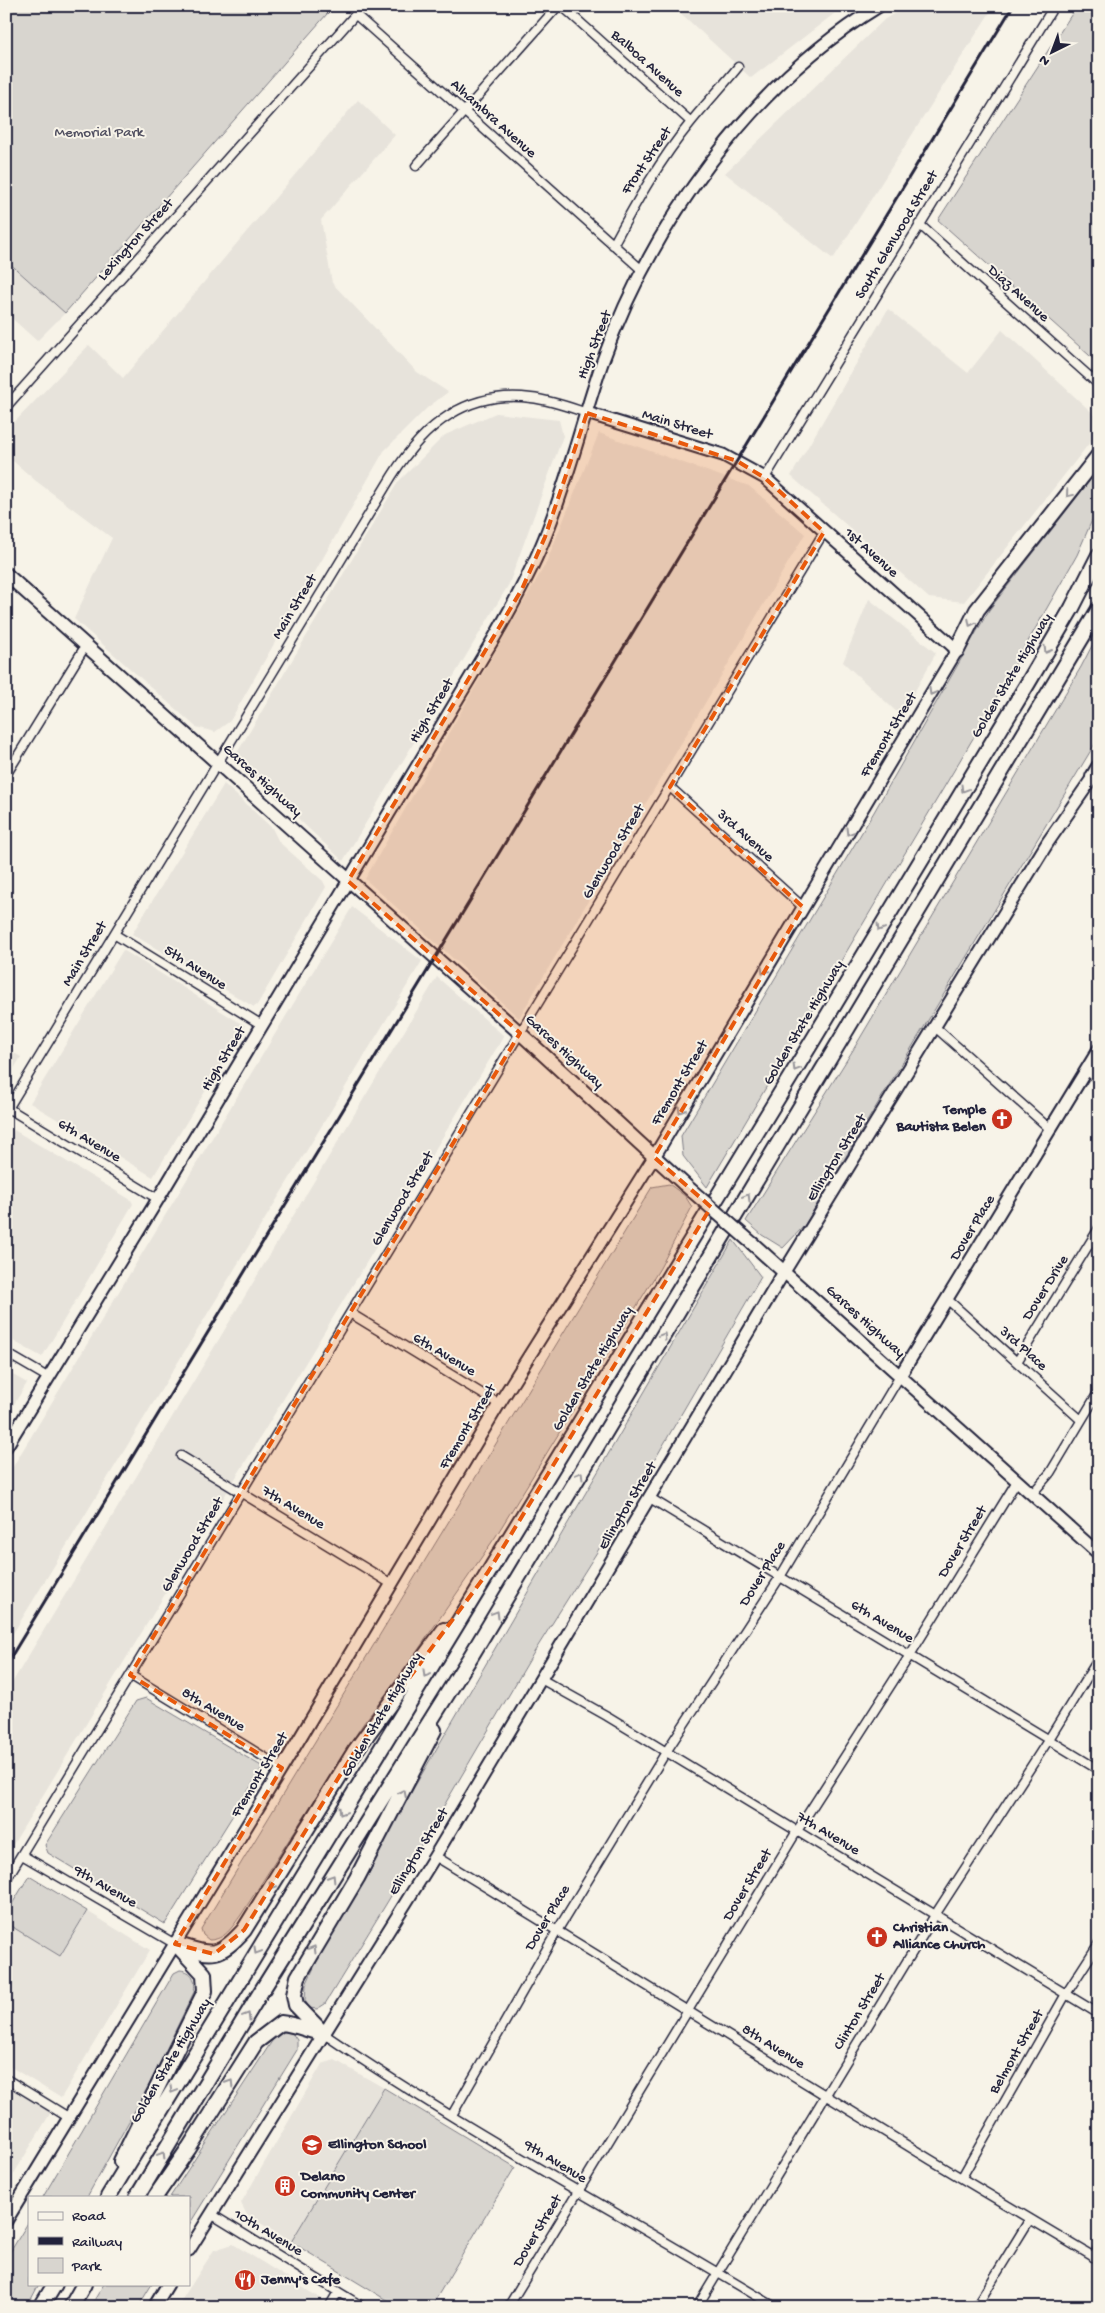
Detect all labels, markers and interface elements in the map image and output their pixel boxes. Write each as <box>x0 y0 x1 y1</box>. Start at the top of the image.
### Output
street label: Balboa Avenue <box>606 26 687 102</box>
north arrow <box>1028 28 1078 78</box>
text: N <box>1036 50 1054 69</box>
street label: Alhambra Avenue <box>446 76 540 162</box>
street label: Front Street <box>617 122 677 199</box>
park label: Memorial Park <box>55 124 145 142</box>
street label: South Glenwood Street <box>852 166 943 303</box>
street label: Lexington Street <box>94 194 179 285</box>
street label: Diaz Avenue <box>983 261 1053 326</box>
street label: High Street <box>574 306 617 382</box>
street label: Main Street <box>640 406 716 445</box>
one-way arrow <box>1066 488 1075 497</box>
street label: 1st Avenue <box>840 523 902 582</box>
street label: Main Street <box>269 570 322 643</box>
street label: Golden State Highway <box>968 610 1057 742</box>
one-way arrow <box>967 617 977 626</box>
one-way arrow <box>1044 644 1054 653</box>
street label: High Street <box>406 674 459 746</box>
one-way arrow <box>928 687 938 696</box>
street label: Fremont Street <box>856 688 922 782</box>
street label: Garces Highway <box>219 741 306 822</box>
one-way arrow <box>960 784 970 793</box>
street label: Glenwood Street <box>579 800 650 903</box>
street label: 3rd Avenue <box>712 805 777 866</box>
one-way arrow <box>845 826 855 835</box>
street label: Main Street <box>59 917 112 990</box>
one-way arrow <box>876 923 886 932</box>
street label: 5th Avenue <box>160 942 230 995</box>
street label: Golden State Highway <box>760 957 849 1089</box>
one-way arrow <box>761 965 771 974</box>
street label: Garces Highway <box>521 1011 607 1093</box>
street label: High Street <box>198 1022 251 1094</box>
street label: Fremont Street <box>647 1036 713 1130</box>
one-way arrow <box>792 1062 802 1071</box>
place label: Temple Bautista Belen <box>895 1101 987 1136</box>
one-way arrow <box>678 1105 688 1114</box>
church icon: Temple Bautista Belen <box>990 1107 1014 1131</box>
street label: Ellington Street <box>803 1109 872 1205</box>
street label: 6th Avenue <box>54 1115 124 1167</box>
street label: Glenwood Street <box>368 1147 439 1250</box>
street label: Dover Place <box>946 1192 1000 1265</box>
one-way arrow <box>741 1193 751 1202</box>
street label: Dover Drive <box>1018 1252 1073 1325</box>
street label: Garces Highway <box>822 1282 909 1363</box>
street label: Golden State Highway <box>549 1303 638 1435</box>
street label: 3rd Place <box>995 1322 1051 1375</box>
street label: 6th Avenue <box>409 1329 479 1381</box>
one-way arrow <box>657 1332 667 1341</box>
street label: Fremont Street <box>435 1380 501 1474</box>
street label: Ellington Street <box>595 1457 662 1553</box>
one-way arrow <box>573 1472 583 1481</box>
street label: 7th Avenue <box>257 1482 328 1534</box>
street label: Glenwood Street <box>158 1493 229 1596</box>
street label: Dover Street <box>934 1501 992 1582</box>
street label: Dover Place <box>735 1538 790 1611</box>
street label: 6th Avenue <box>847 1596 917 1648</box>
one-way arrow <box>489 1611 499 1620</box>
street label: Golden State Highway <box>338 1649 427 1781</box>
one-way arrow <box>423 1668 433 1677</box>
street label: 8th Avenue <box>178 1684 248 1736</box>
street label: Fremont Street <box>227 1728 293 1822</box>
one-way arrow <box>397 1789 407 1798</box>
street label: Ellington Street <box>385 1803 454 1899</box>
one-way arrow <box>338 1807 348 1816</box>
street label: 7th Avenue <box>792 1808 863 1860</box>
street label: Dover Street <box>719 1844 777 1925</box>
street label: 9th Avenue <box>69 1861 140 1913</box>
one-way arrow <box>326 1874 336 1883</box>
one-way arrow <box>268 1880 278 1889</box>
street label: Dover Place <box>521 1882 575 1955</box>
place label: Christian Alliance Church <box>892 1919 985 1954</box>
church icon: Christian Alliance Church <box>865 1925 889 1949</box>
one-way arrow <box>307 1945 317 1954</box>
one-way arrow <box>254 1946 264 1955</box>
street label: Clinton Street <box>830 1969 891 2054</box>
street label: Golden State Highway <box>127 1995 216 2127</box>
street label: Belmont Street <box>985 2005 1049 2098</box>
one-way arrow <box>240 2013 250 2022</box>
street label: 8th Avenue <box>738 2021 808 2074</box>
one-way arrow <box>224 2079 233 2089</box>
one-way arrow <box>169 2084 179 2093</box>
school or university icon: Ellington School <box>300 2133 324 2157</box>
place label: Ellington School <box>328 2136 427 2154</box>
street label: 9th Avenue <box>519 2136 590 2188</box>
one-way arrow <box>156 2152 166 2161</box>
place label: Delano Community Center <box>299 2168 417 2203</box>
building icon: Delano Community Center <box>273 2174 297 2198</box>
street label: Dover Street <box>509 2190 567 2271</box>
legend <box>28 2196 190 2286</box>
street label: 10th Avenue <box>229 2205 306 2261</box>
text: Road <box>72 2208 106 2226</box>
text: Railway <box>72 2234 123 2252</box>
text: Park <box>71 2258 102 2276</box>
restaurant icon: Jenny's Cafe <box>233 2268 257 2292</box>
place label: Jenny's Cafe <box>260 2271 341 2289</box>

